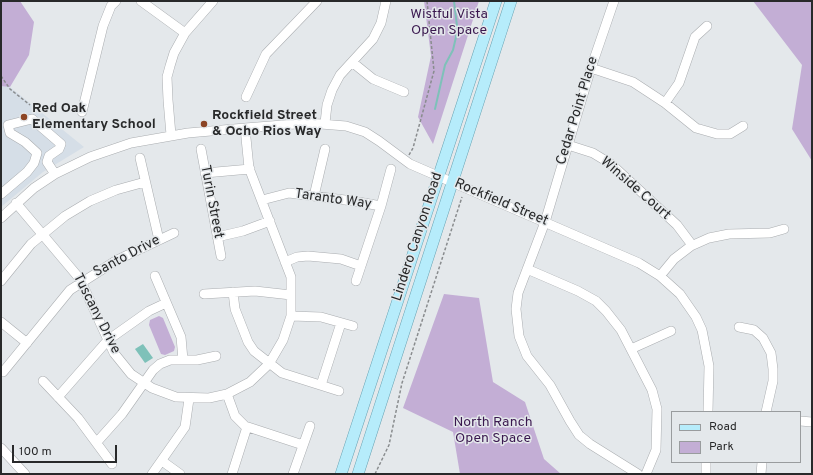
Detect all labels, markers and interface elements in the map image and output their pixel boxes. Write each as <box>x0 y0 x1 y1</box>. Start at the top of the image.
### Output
park label: Wistful Vista Open Space <box>410 7 488 40</box>
street label: Cedar Point Place <box>554 55 602 167</box>
place label: Red Oak Elementary School <box>32 101 156 134</box>
place label: Rockfield Street & Ocho Rios Way <box>212 108 321 140</box>
marker: Red Oak Elementary School <box>19 112 29 122</box>
marker: Rockfield Street & Ocho Rios Way <box>199 119 209 129</box>
street label: Winside Court <box>596 154 674 224</box>
street label: Turin Street <box>196 164 226 240</box>
street label: Lindero Canyon Road <box>389 171 447 303</box>
street label: Rockfield Street <box>451 176 551 230</box>
street label: Taranto Way <box>293 186 373 214</box>
street label: Santo Drive <box>91 232 163 282</box>
street label: Tuscany Drive <box>69 271 123 357</box>
legend <box>671 411 801 463</box>
park label: North Ranch Open Space <box>453 415 533 448</box>
text: Road <box>709 419 737 435</box>
scale bar <box>14 437 119 463</box>
text: Park <box>709 439 734 455</box>
text: 100 m <box>19 444 52 460</box>

